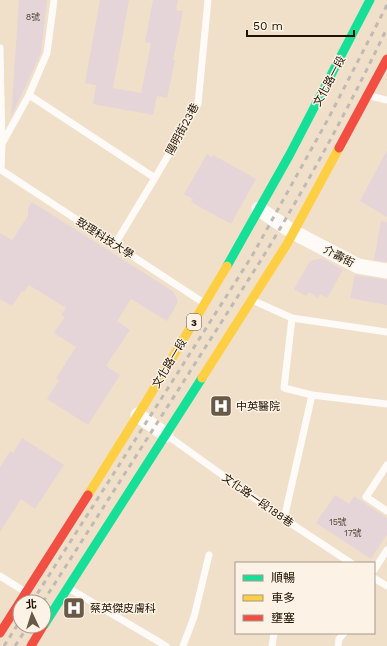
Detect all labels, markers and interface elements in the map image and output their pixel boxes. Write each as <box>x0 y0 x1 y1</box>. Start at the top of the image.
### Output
house number: 8號 <box>26 12 40 22</box>
scale bar <box>247 12 354 38</box>
text: 50 m <box>253 19 283 33</box>
street label: 文化路一段 <box>311 54 348 109</box>
street label: 陽明街23巷 <box>163 101 202 157</box>
street label: 致理科技大學 <box>74 215 136 262</box>
street label: 介壽街 <box>321 243 356 270</box>
road number: 3 <box>187 314 201 330</box>
street label: 文化路一段 <box>150 336 189 390</box>
hospital icon: 中英醫院 <box>208 393 234 419</box>
place label: 中英醫院 <box>236 400 280 413</box>
street label: 文化路一段188巷 <box>220 471 296 530</box>
house number: 15號 <box>329 517 347 527</box>
house number: 17號 <box>344 528 362 538</box>
legend <box>235 562 375 634</box>
text: 順暢 <box>271 571 295 585</box>
text: 車多 <box>271 591 295 605</box>
north arrow <box>12 594 52 634</box>
hospital icon: 蔡英傑皮膚科 <box>61 595 87 621</box>
text: 北 <box>25 598 37 611</box>
place label: 蔡英傑皮膚科 <box>90 602 156 615</box>
text: 壅塞 <box>271 611 295 625</box>

